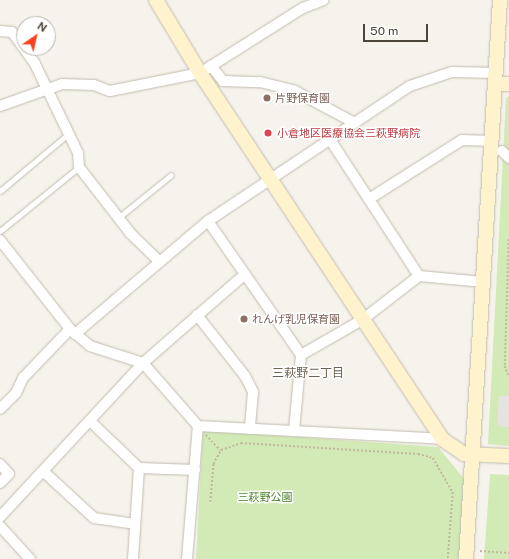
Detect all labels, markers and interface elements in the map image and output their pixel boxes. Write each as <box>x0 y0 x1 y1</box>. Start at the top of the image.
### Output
north arrow <box>16 16 56 56</box>
scale bar <box>365 16 430 42</box>
text: N <box>35 19 49 34</box>
text: 50 m <box>370 24 398 38</box>
place label: 片野保育園 <box>275 91 330 105</box>
marker: 片野保育園 <box>262 93 272 103</box>
place label: 小倉地区医療協会三萩野病院 <box>277 126 420 140</box>
marker: 小倉地区医療協会三萩野病院 <box>262 127 274 139</box>
place label: れんげ乳児保育園 <box>252 312 340 326</box>
marker: れんげ乳児保育園 <box>239 314 249 324</box>
district label: 三萩野二丁目 <box>272 367 344 381</box>
park label: 三萩野公園 <box>238 490 292 504</box>

